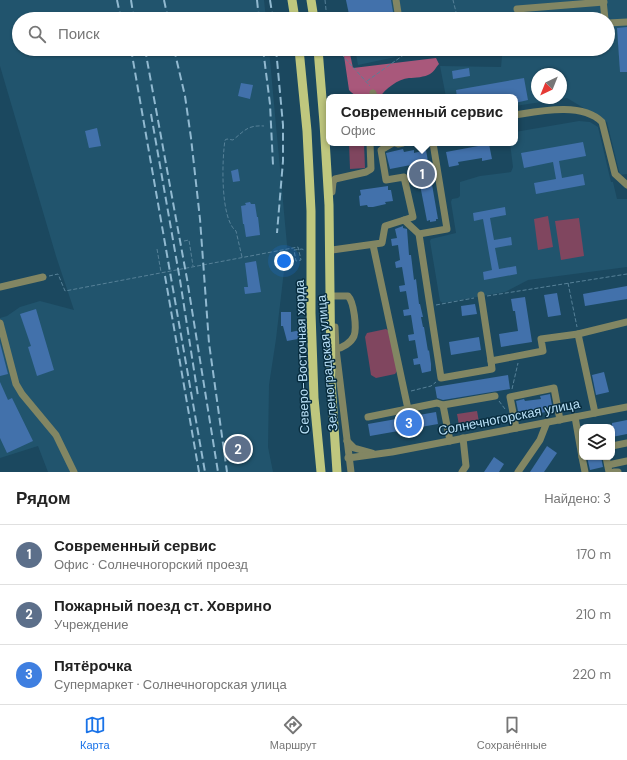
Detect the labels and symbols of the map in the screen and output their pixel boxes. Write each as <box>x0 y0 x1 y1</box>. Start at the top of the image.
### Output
north arrow <box>531 68 567 104</box>
pin: 1 <box>409 159 435 189</box>
your location <box>274 251 294 271</box>
street label: Северо-Восточная хорда <box>291 279 313 434</box>
street label: Зеленоградская улица <box>313 293 341 432</box>
street label: Солнечногорская улица <box>437 395 582 439</box>
pin: 3 <box>396 408 422 438</box>
pin: 2 <box>225 434 251 464</box>

